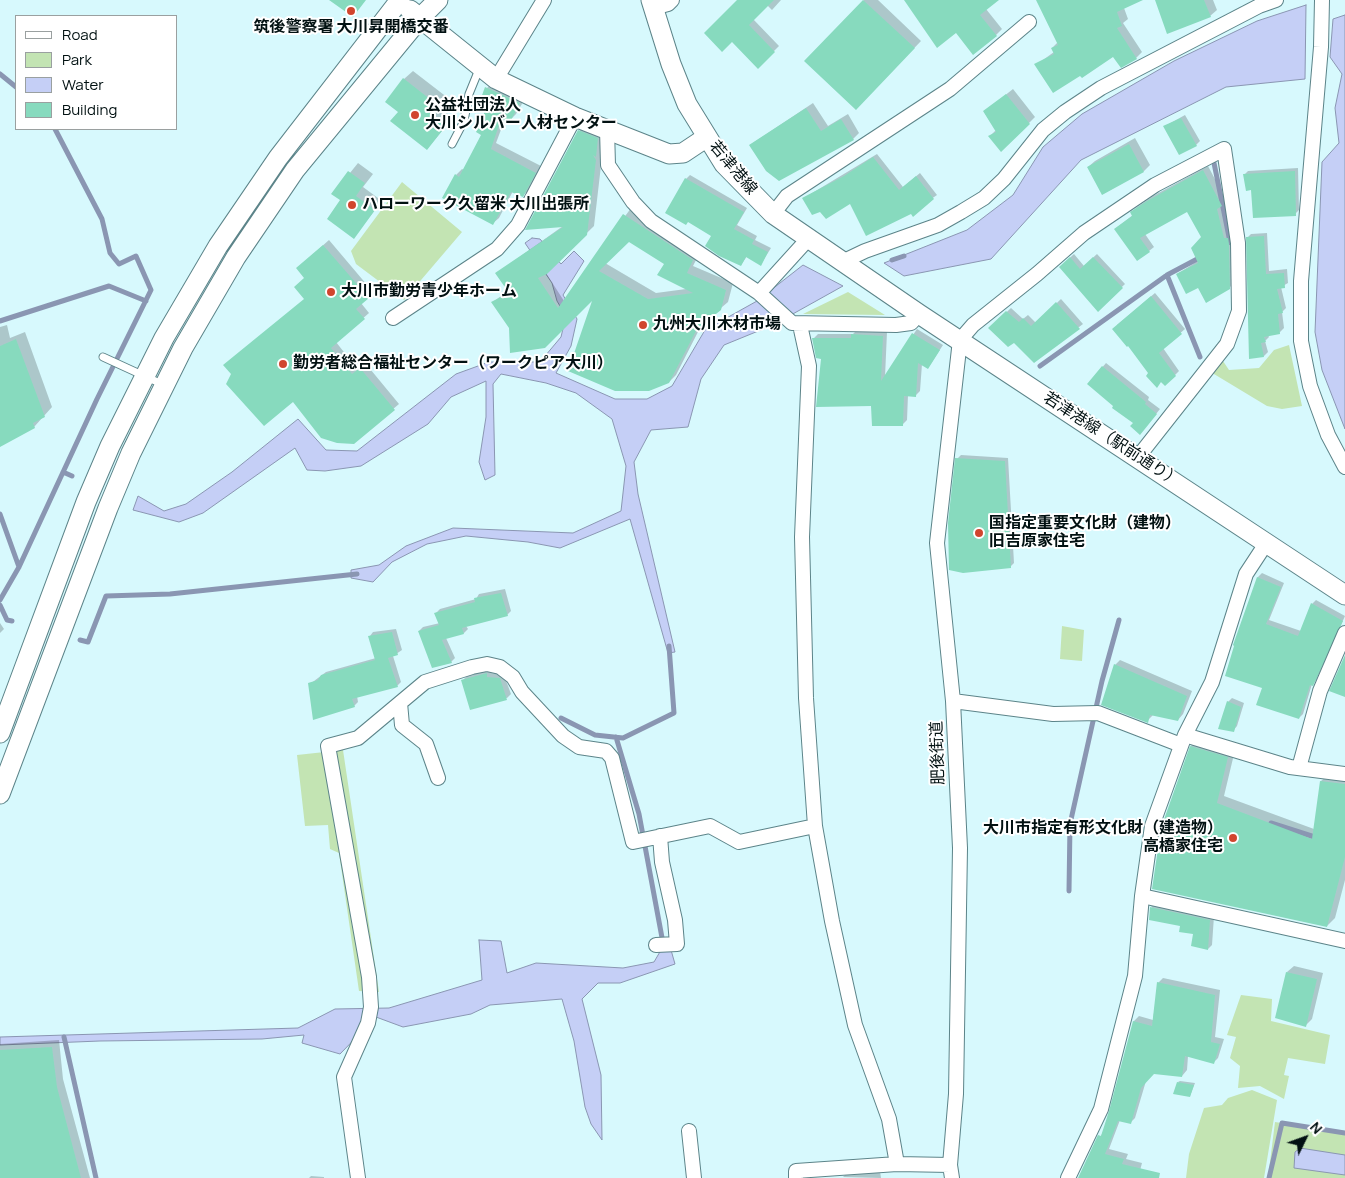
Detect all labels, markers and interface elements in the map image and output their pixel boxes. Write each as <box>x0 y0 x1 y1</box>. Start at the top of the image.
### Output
marker: 筑後警察署 大川昇開橋交番 <box>345 5 357 17</box>
legend <box>15 15 178 130</box>
place label: 筑後警察署 大川昇開橋交番 <box>253 18 449 38</box>
text: Road <box>62 24 98 45</box>
text: Park <box>62 49 92 70</box>
text: Water <box>62 74 104 95</box>
place label: 公益社団法人 大川シルバー人材センター <box>425 96 617 134</box>
text: Building <box>62 99 117 120</box>
marker: 公益社団法人 大川シルバー人材センター <box>409 109 421 121</box>
street label: 若津港線 <box>705 137 761 199</box>
place label: ハローワーク久留米 大川出張所 <box>362 195 589 215</box>
marker: ハローワーク久留米 大川出張所 <box>346 199 358 211</box>
place label: 大川市勤労青少年ホーム <box>341 282 517 302</box>
marker: 大川市勤労青少年ホーム <box>325 286 337 298</box>
place label: 九州大川木材市場 <box>653 315 781 335</box>
marker: 九州大川木材市場 <box>637 319 649 331</box>
place label: 勤労者総合福祉センター（ワークピア大川） <box>293 354 613 374</box>
marker: 勤労者総合福祉センター（ワークピア大川） <box>277 358 289 370</box>
street label: 若津港線（駅前通り） <box>1040 388 1184 492</box>
place label: 国指定重要文化財（建物） 旧吉原家住宅 <box>989 514 1181 552</box>
marker: 国指定重要文化財（建物） 旧吉原家住宅 <box>973 527 985 539</box>
street label: 肥後街道 <box>927 721 949 785</box>
place label: 大川市指定有形文化財（建造物） 高橋家住宅 <box>983 819 1223 857</box>
marker: 大川市指定有形文化財（建造物） 高橋家住宅 <box>1227 832 1239 844</box>
north arrow <box>1280 1113 1330 1163</box>
text: N <box>1306 1118 1327 1138</box>

